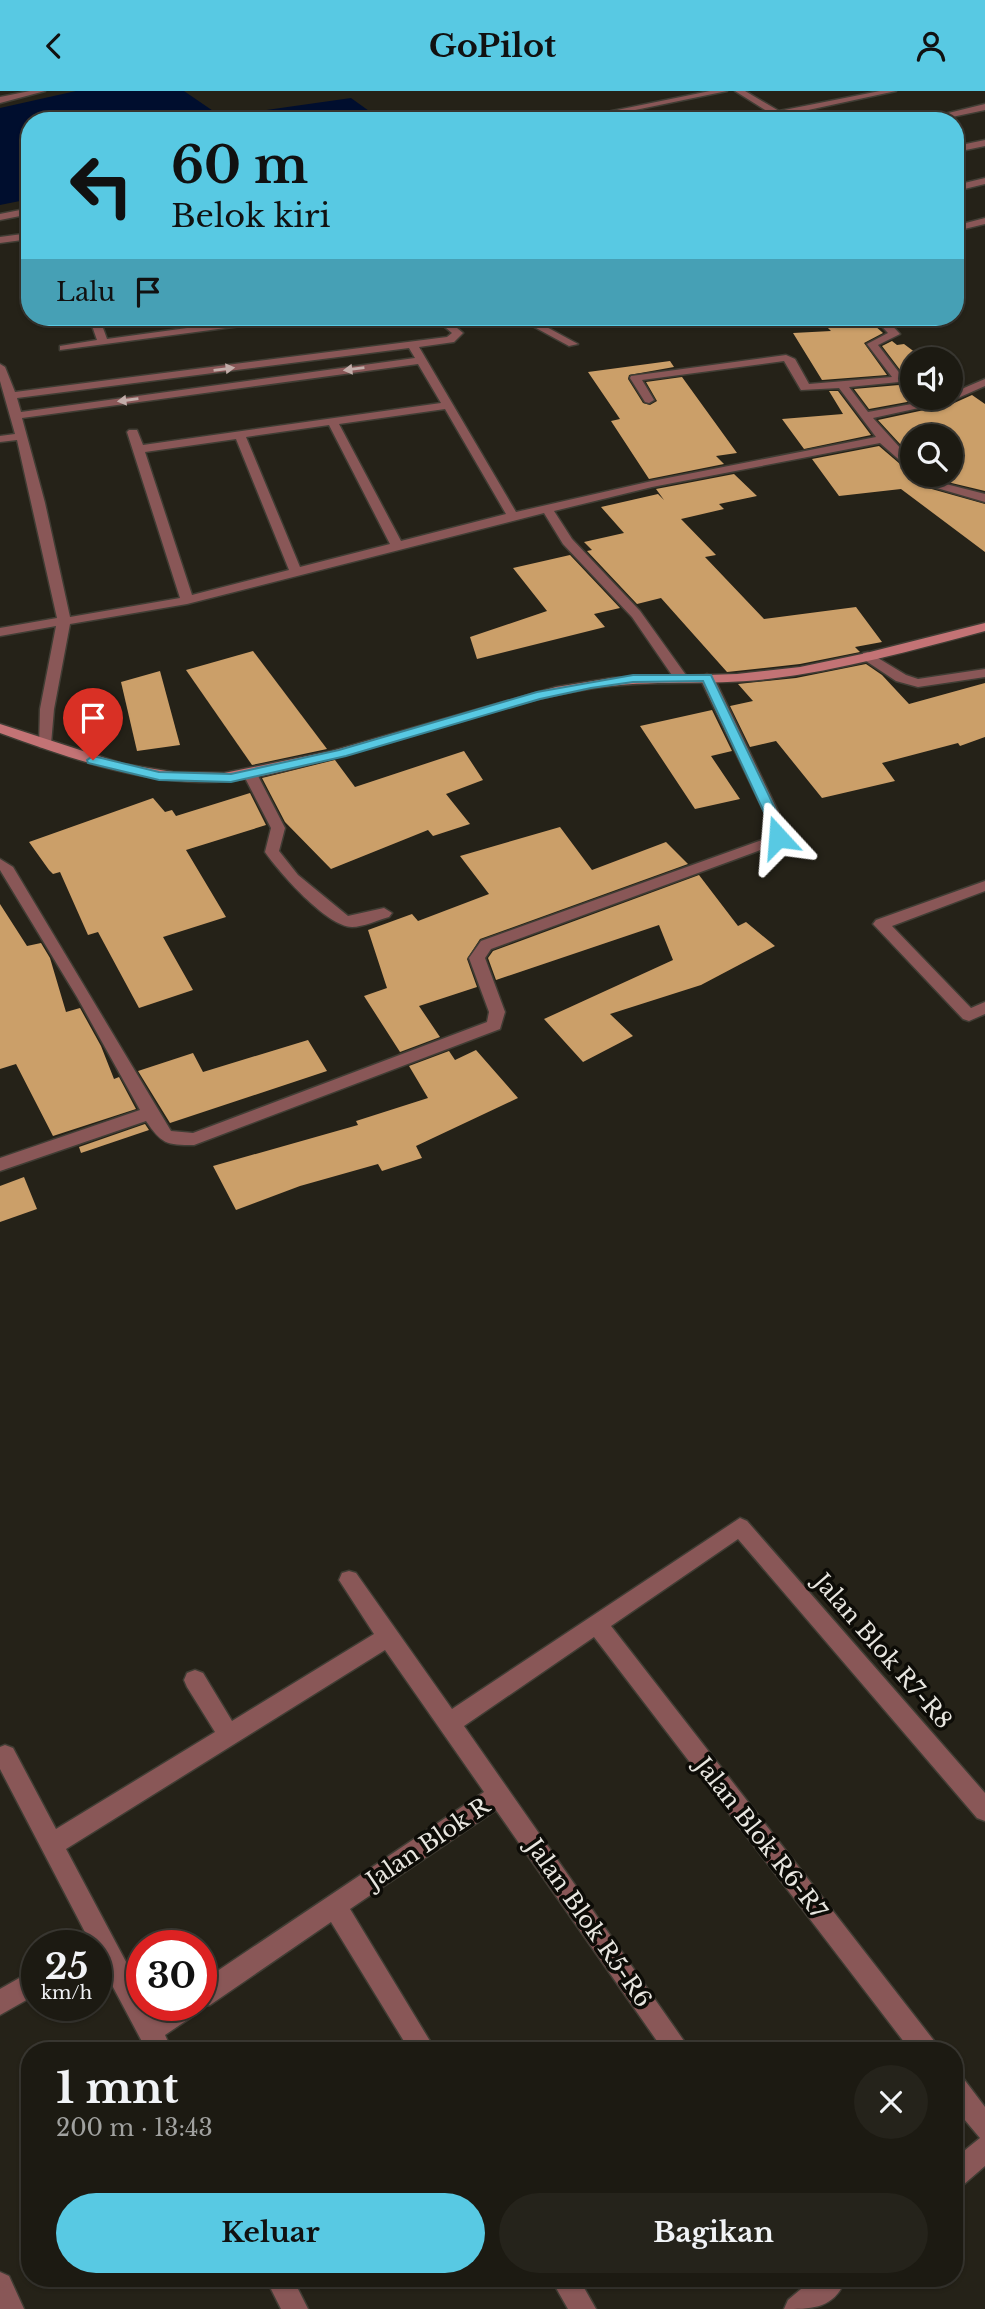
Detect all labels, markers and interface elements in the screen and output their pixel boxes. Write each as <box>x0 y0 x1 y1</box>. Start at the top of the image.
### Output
text: GoPilot <box>429 26 556 66</box>
icon: back <box>35 27 73 65</box>
icon: person <box>912 27 950 65</box>
text: 60 m <box>171 135 308 196</box>
icon: left <box>56 140 147 231</box>
text: Belok kiri <box>171 196 330 236</box>
icon: arrive <box>129 273 167 311</box>
text: Lalu <box>56 276 115 308</box>
map controls <box>900 347 963 487</box>
button: sound <box>900 347 963 410</box>
one-way arrow <box>213 363 235 374</box>
one-way arrow <box>343 363 365 374</box>
one-way arrow <box>117 394 139 405</box>
button: search <box>900 424 963 487</box>
pin <box>63 688 123 760</box>
icon: arrive <box>74 699 112 737</box>
position arrow <box>741 800 815 874</box>
street label: Jalan Blok R7-R8 <box>806 1566 958 1734</box>
street label: Jalan Blok R6-R7 <box>687 1749 833 1925</box>
street label: Jalan Blok R <box>359 1791 496 1896</box>
street label: Jalan Blok R5-R6 <box>519 1831 658 2013</box>
speed limit sign: 30 <box>126 1930 217 2021</box>
text: 25 <box>45 1945 88 1988</box>
text: km/h <box>41 1982 92 2004</box>
text: 1 mnt <box>56 2062 179 2114</box>
button: close <box>854 2065 928 2139</box>
text: 200 m · 13:43 <box>56 2114 213 2142</box>
button: Keluar <box>56 2193 485 2273</box>
button: Bagikan <box>499 2193 928 2273</box>

